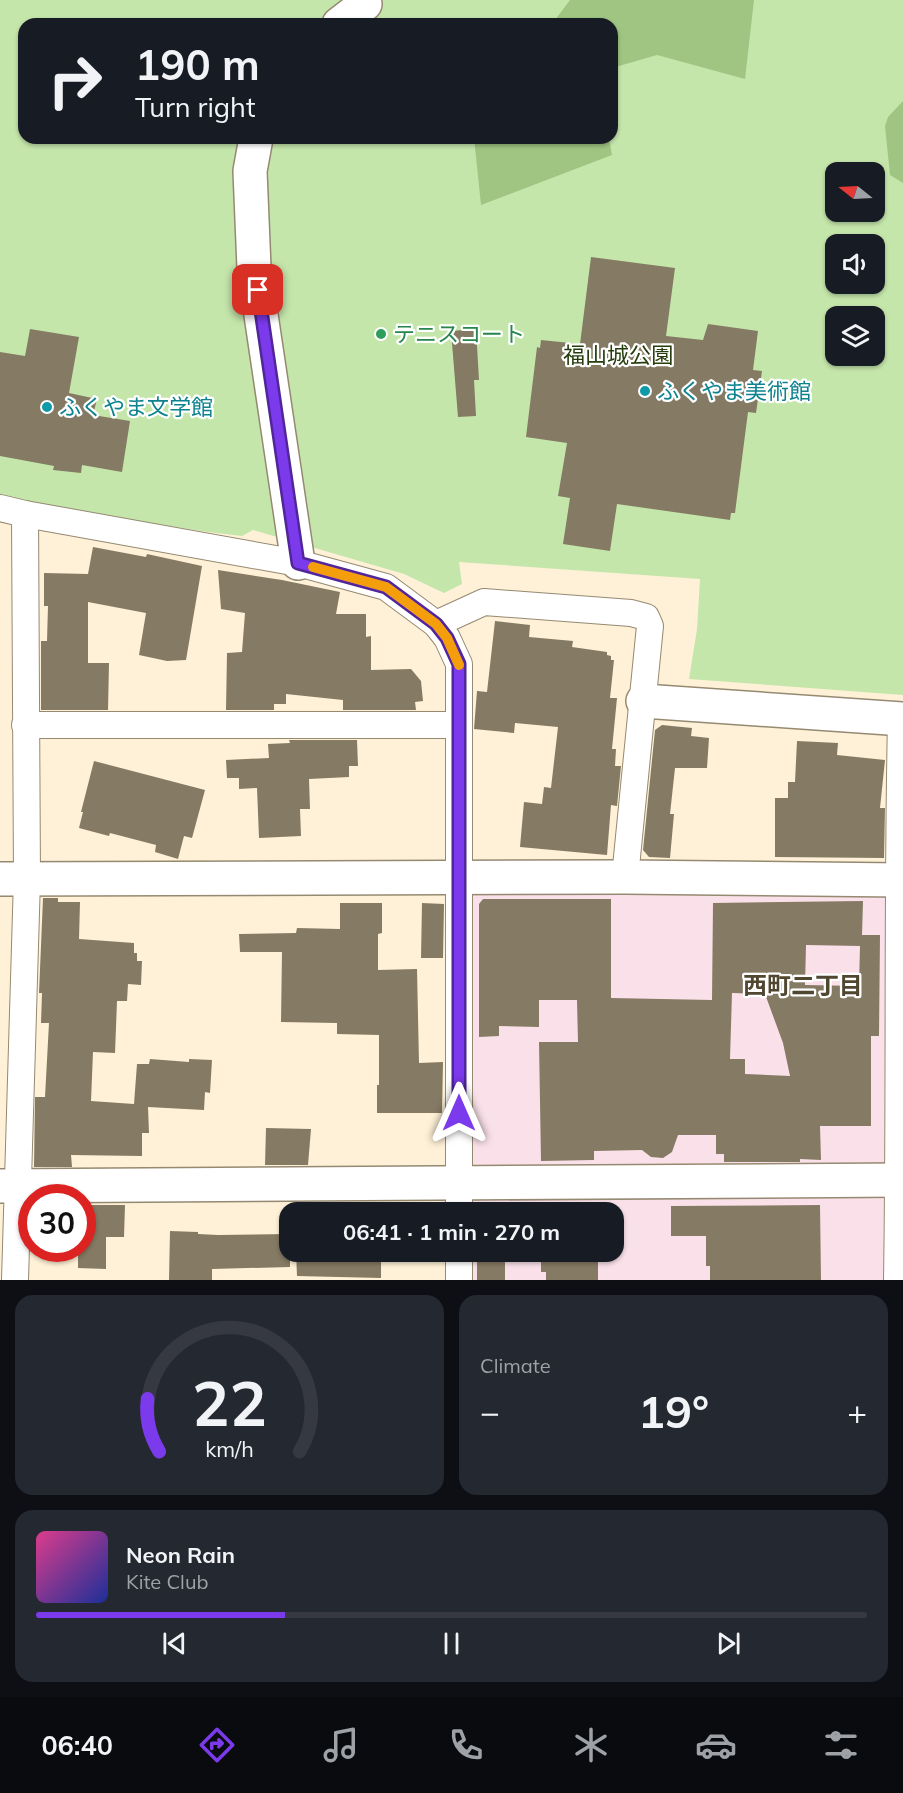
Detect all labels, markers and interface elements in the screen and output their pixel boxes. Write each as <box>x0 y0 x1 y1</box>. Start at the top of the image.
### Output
text: 190 m <box>135 38 260 91</box>
icon: right <box>36 42 114 120</box>
text: Turn right <box>135 90 255 124</box>
north arrow <box>825 162 885 222</box>
map controls <box>825 162 885 366</box>
button: sound <box>825 234 885 294</box>
pin <box>232 264 283 315</box>
icon: arrive <box>241 273 274 306</box>
button: layers <box>825 306 885 366</box>
place label: テニスコート <box>393 320 525 348</box>
marker: テニスコート <box>374 327 388 341</box>
park label: 福山城公園 <box>563 341 673 369</box>
place label: ふくやま美術館 <box>657 377 811 405</box>
marker: ふくやま美術館 <box>638 384 652 398</box>
place label: ふくやま文学館 <box>59 393 213 421</box>
marker: ふくやま文学館 <box>40 400 54 414</box>
district label: 西町二丁目 <box>743 970 863 1000</box>
position arrow <box>427 1081 491 1145</box>
speed limit sign: 30 <box>18 1184 96 1262</box>
text: 06:41 · 1 min · 270 m <box>343 1218 560 1246</box>
text: Climate <box>480 1353 551 1378</box>
text: 22 <box>192 1363 267 1442</box>
text: 19° <box>638 1383 709 1439</box>
text: − <box>480 1391 500 1432</box>
text: + <box>847 1391 867 1432</box>
text: km/h <box>205 1435 254 1462</box>
text: Neon Rain <box>126 1541 235 1569</box>
text: Kite Club <box>126 1569 208 1594</box>
icon: previous <box>158 1627 191 1660</box>
icon: pause <box>435 1627 468 1660</box>
icon: next <box>712 1627 745 1660</box>
icon: directions <box>196 1724 238 1766</box>
icon: music <box>320 1724 362 1766</box>
icon: phone <box>445 1724 487 1766</box>
icon: climate <box>570 1724 612 1766</box>
icon: car <box>695 1724 737 1766</box>
icon: filters <box>820 1724 862 1766</box>
text: 06:40 <box>41 1728 113 1762</box>

